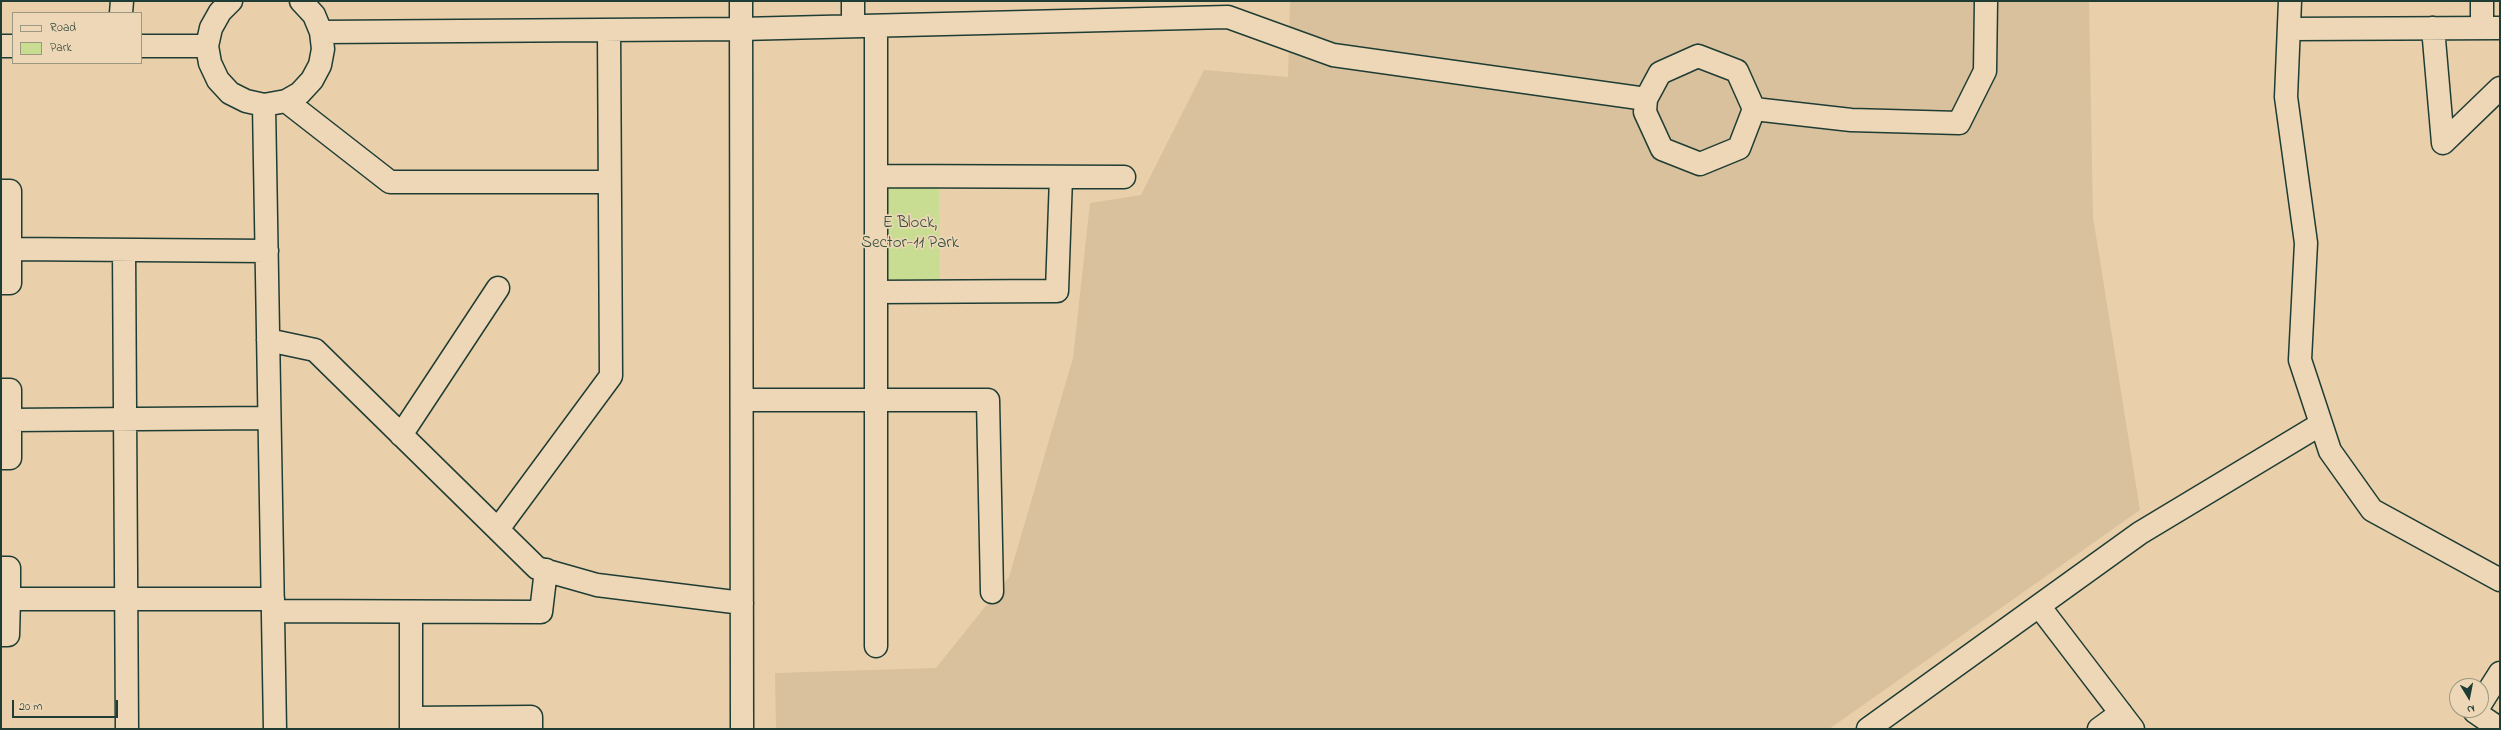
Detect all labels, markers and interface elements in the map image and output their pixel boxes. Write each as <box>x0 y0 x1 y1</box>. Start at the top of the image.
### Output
legend <box>12 12 142 64</box>
text: Road <box>50 19 76 37</box>
text: Park <box>50 39 72 57</box>
park label: E Block, Sector-11 Park <box>861 214 959 254</box>
north arrow <box>2449 678 2489 718</box>
scale bar <box>14 692 120 718</box>
text: 20 m <box>19 698 42 716</box>
text: N <box>2466 700 2476 717</box>

